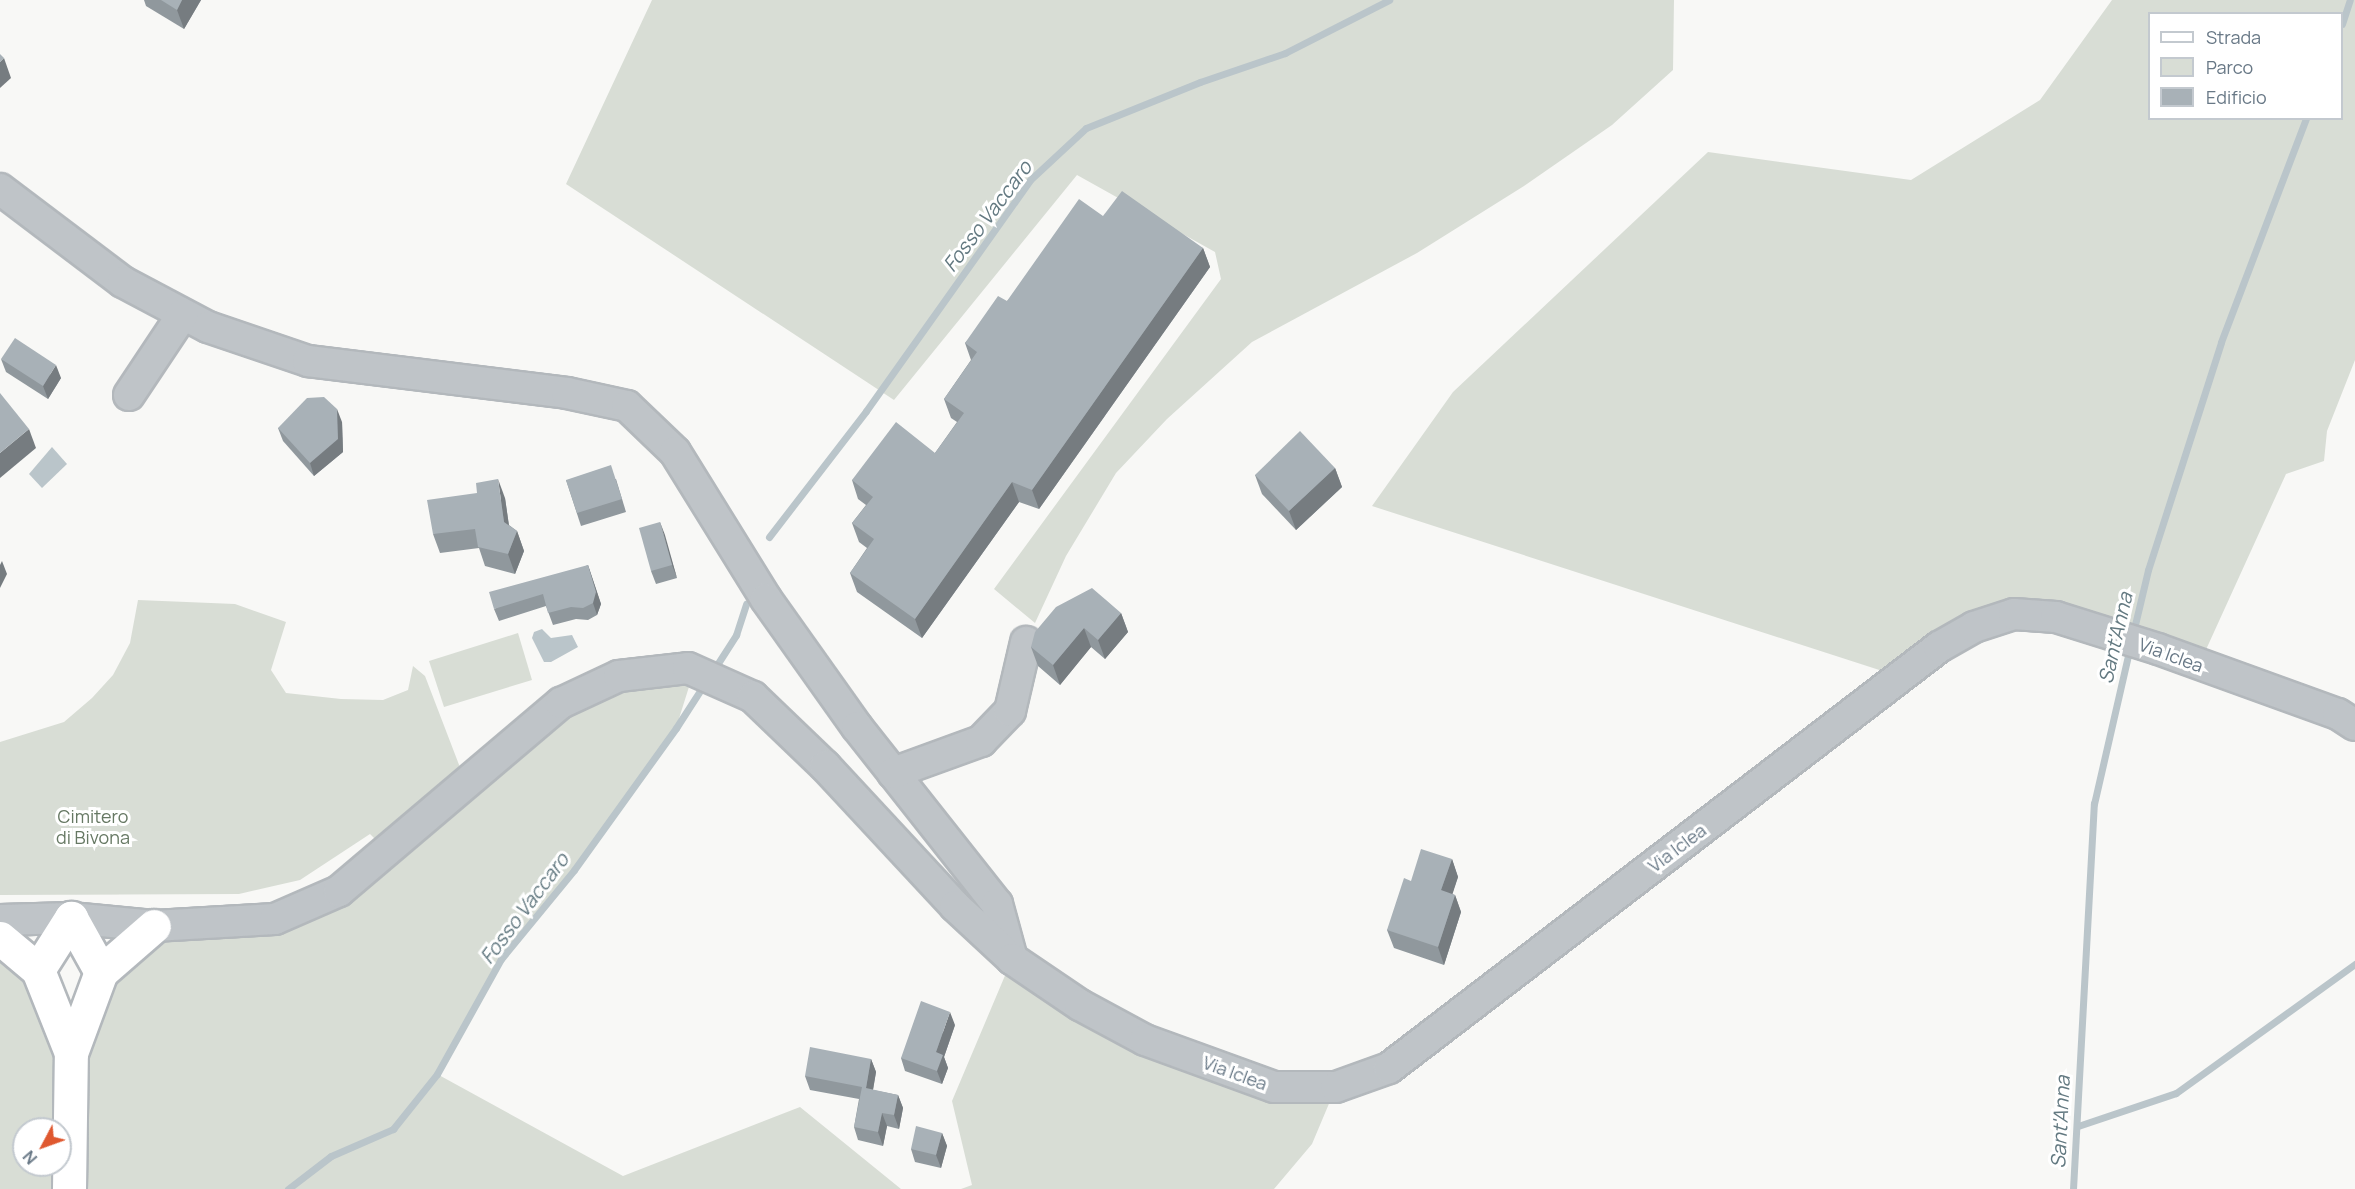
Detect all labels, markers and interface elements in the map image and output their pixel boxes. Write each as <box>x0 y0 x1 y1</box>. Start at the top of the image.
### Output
legend <box>2148 12 2343 120</box>
text: Strada <box>2206 25 2261 49</box>
text: Parco <box>2206 55 2253 79</box>
text: Edificio <box>2206 85 2267 109</box>
water label: Fosso Vaccaro <box>938 156 1036 276</box>
water label: Sant'Anna <box>2093 590 2137 686</box>
street label: Via Iclea <box>2136 633 2206 677</box>
park label: Cimitero di Bivona <box>56 806 130 848</box>
street label: Via Iclea <box>1644 819 1710 877</box>
water label: Fosso Vaccaro <box>475 848 573 968</box>
street label: Via Iclea <box>1200 1051 1270 1095</box>
water label: Sant'Anna <box>2046 1075 2074 1169</box>
north arrow <box>12 1117 72 1177</box>
text: N <box>18 1146 42 1169</box>

